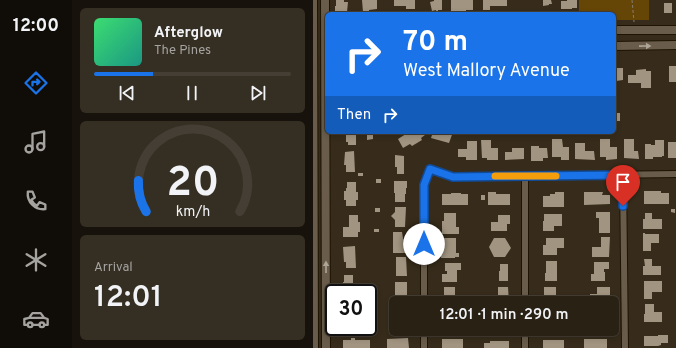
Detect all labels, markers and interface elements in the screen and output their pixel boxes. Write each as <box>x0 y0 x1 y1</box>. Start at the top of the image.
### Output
text: 12:00 <box>13 15 59 38</box>
text: Afterglow <box>154 24 223 43</box>
text: 70 m <box>403 25 468 61</box>
icon: right <box>337 28 389 80</box>
text: The Pines <box>154 43 211 59</box>
one-way arrow <box>639 43 652 49</box>
text: West Mallory Avenue <box>403 60 570 83</box>
icon: directions <box>22 69 50 97</box>
icon: previous <box>116 82 138 104</box>
icon: pause <box>181 82 203 104</box>
icon: next <box>247 82 269 104</box>
icon: right <box>379 104 401 126</box>
text: Then <box>337 106 371 125</box>
icon: music <box>22 128 50 156</box>
text: 20 <box>166 158 219 211</box>
pin <box>606 165 640 206</box>
icon: arrive <box>612 171 634 193</box>
icon: phone <box>22 187 50 215</box>
text: km/h <box>175 203 210 221</box>
position arrow <box>403 223 445 265</box>
icon: climate <box>22 246 50 274</box>
text: Arrival <box>94 260 133 276</box>
one-way arrow <box>323 260 329 273</box>
text: 12:01 <box>94 280 163 317</box>
speed limit sign: 30 <box>325 284 377 336</box>
icon: car <box>22 305 50 333</box>
text: 12:01 · 1 min · 290 m <box>439 306 569 325</box>

